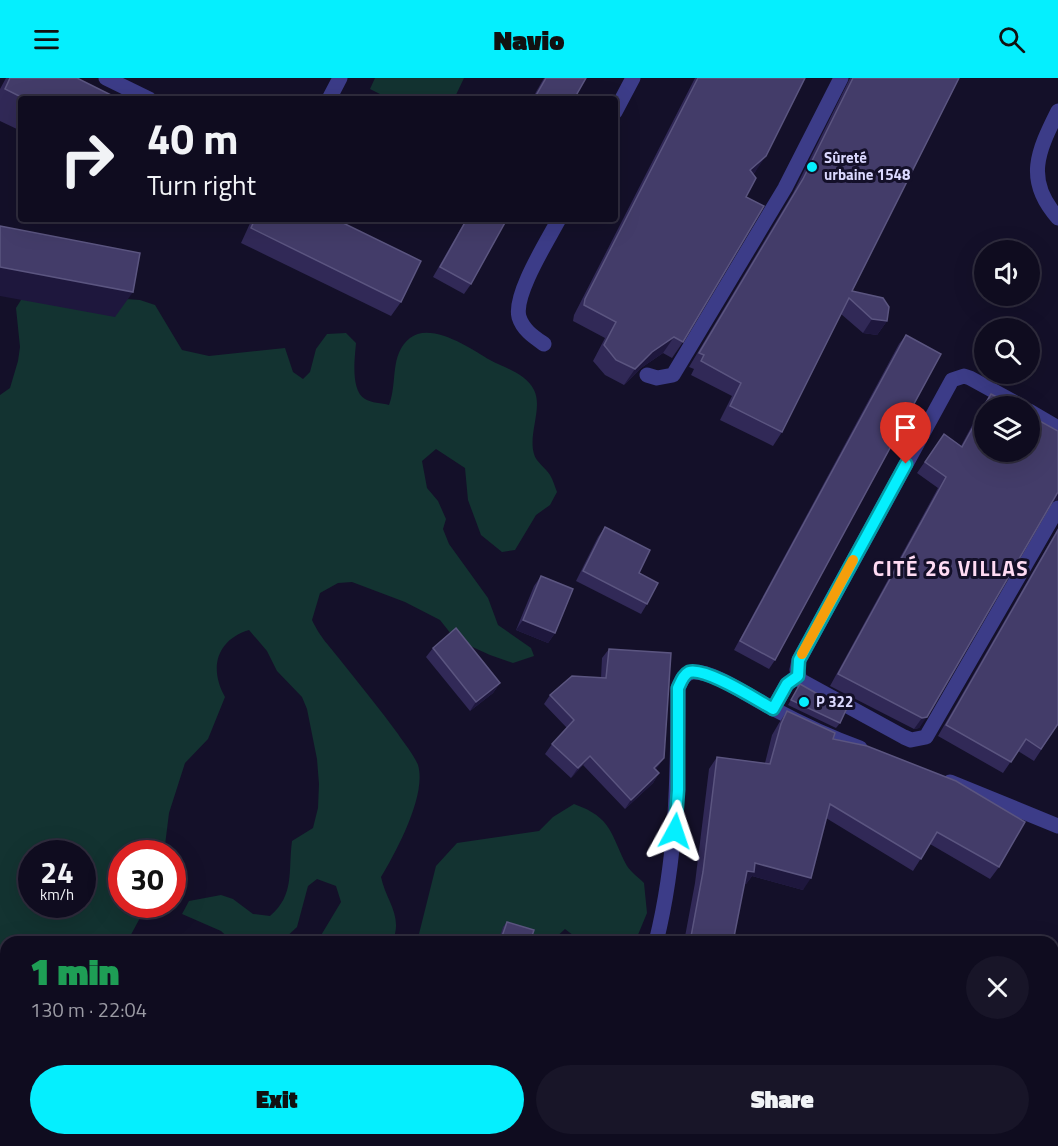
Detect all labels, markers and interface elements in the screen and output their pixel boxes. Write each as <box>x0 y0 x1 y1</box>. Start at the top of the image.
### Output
text: Navio <box>494 19 564 60</box>
icon: menu <box>30 23 63 56</box>
icon: search <box>995 23 1028 56</box>
text: 40 m <box>147 106 239 170</box>
icon: right <box>48 120 126 198</box>
place label: Sûreté urbaine 1548 <box>824 146 910 186</box>
marker: Sûreté urbaine 1548 <box>805 160 819 174</box>
text: Turn right <box>147 164 256 205</box>
map controls <box>974 240 1040 462</box>
button: sound <box>974 240 1040 306</box>
button: search <box>974 318 1040 384</box>
button: layers <box>974 396 1040 462</box>
pin <box>880 402 931 464</box>
icon: arrive <box>889 411 922 444</box>
district label: CITÉ 26 VILLAS <box>873 552 1029 584</box>
place label: P 322 <box>816 690 853 713</box>
marker: P 322 <box>797 695 811 709</box>
position arrow <box>643 799 707 863</box>
speed limit sign: 30 <box>108 840 186 918</box>
text: 24 <box>40 849 74 895</box>
text: km/h <box>40 883 74 906</box>
text: 1 min <box>30 944 119 999</box>
button: close <box>966 956 1029 1019</box>
text: 130 m · 22:04 <box>30 994 147 1025</box>
button: Exit <box>30 1065 524 1134</box>
button: Share <box>536 1065 1029 1134</box>

